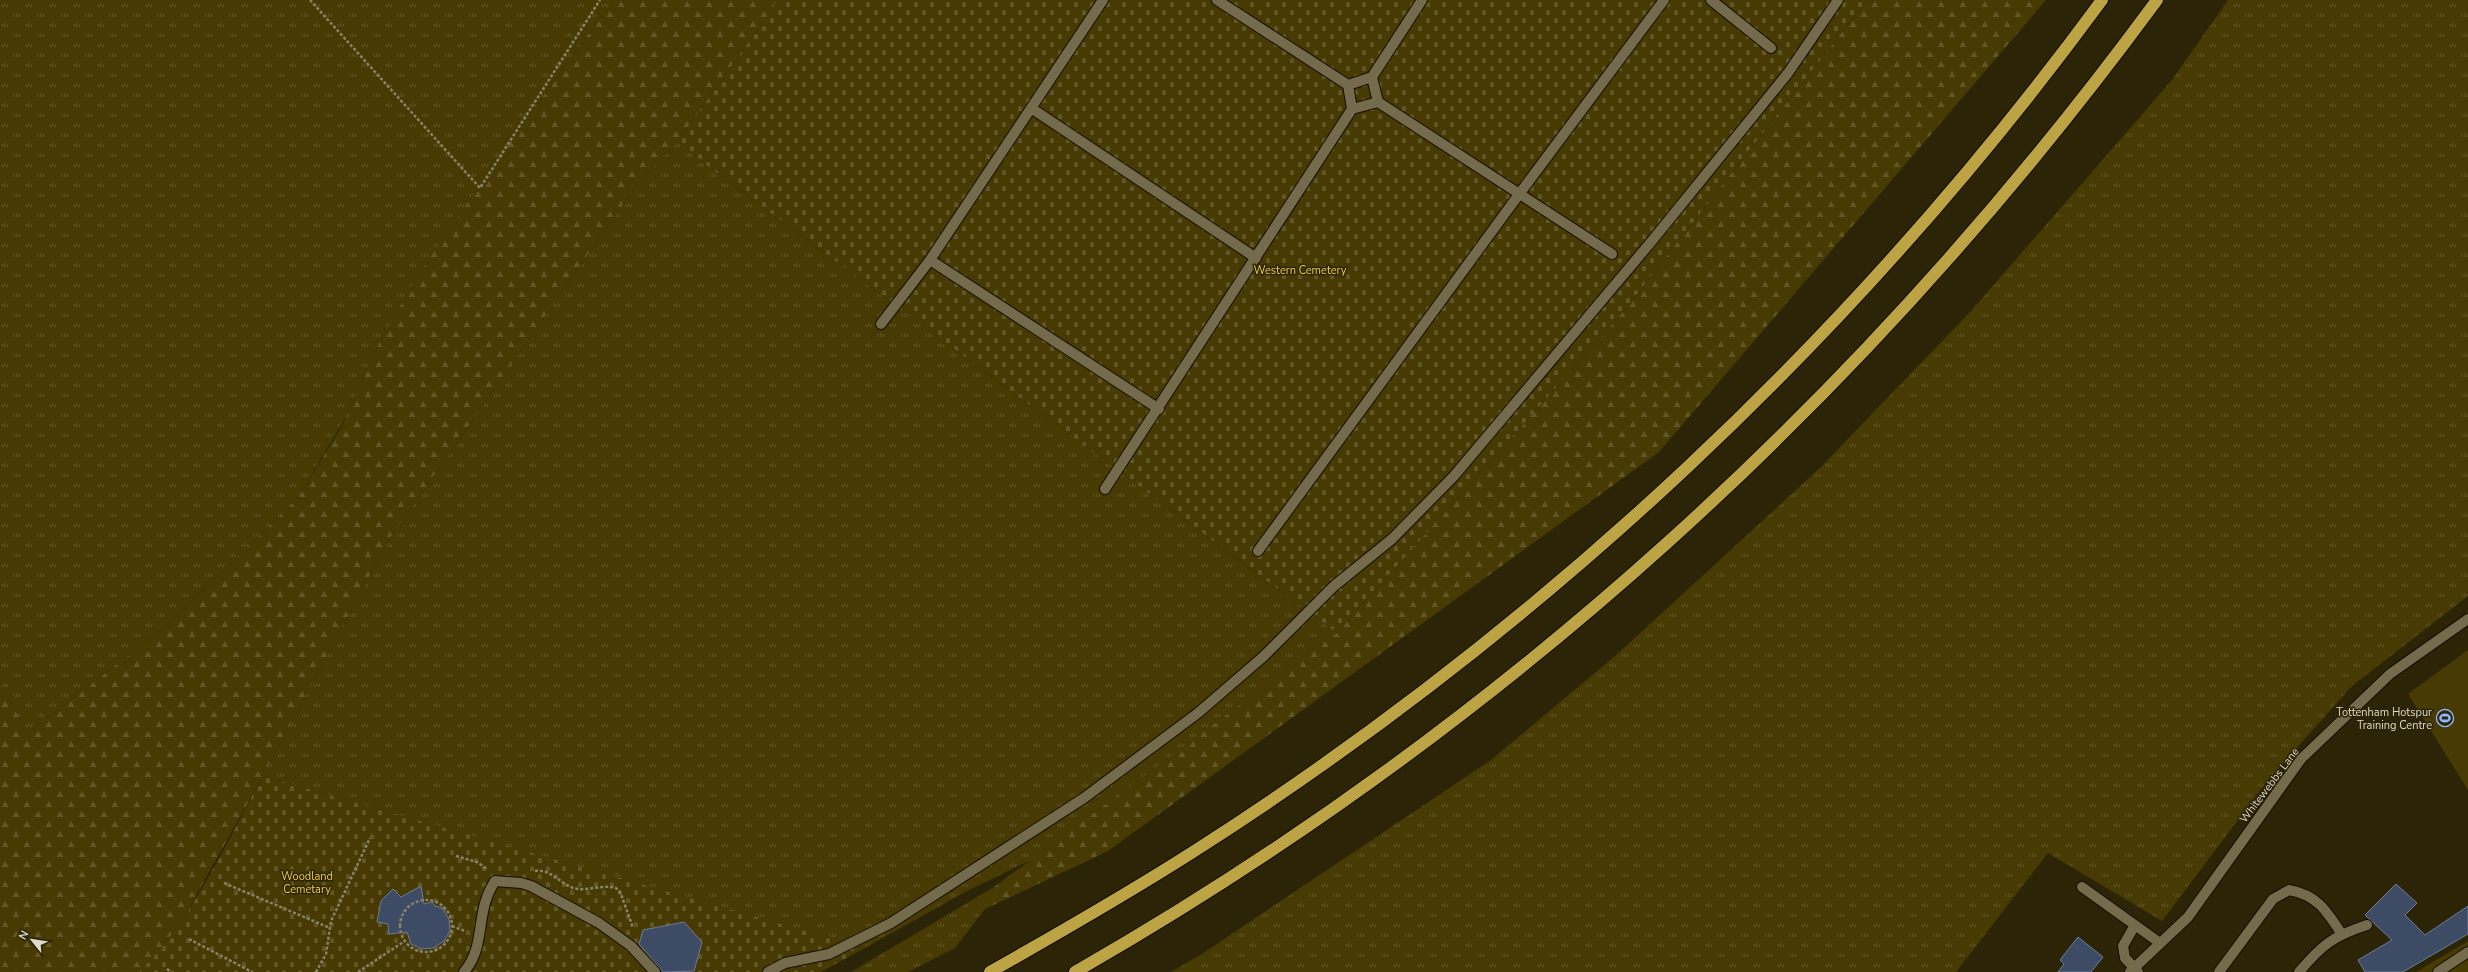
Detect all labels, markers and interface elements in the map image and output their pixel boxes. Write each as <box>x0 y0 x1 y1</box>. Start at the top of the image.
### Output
park label: Western Cemetery <box>1254 263 1347 278</box>
place label: Tottenham Hotspur Training Centre <box>2336 705 2432 733</box>
sports icon: Tottenham Hotspur Training Centre <box>2435 708 2455 728</box>
street label: Whitewebbs Lane <box>2236 745 2303 826</box>
park label: Woodland Cemetary <box>281 869 333 897</box>
north arrow <box>12 920 52 960</box>
text: N <box>15 928 32 943</box>

